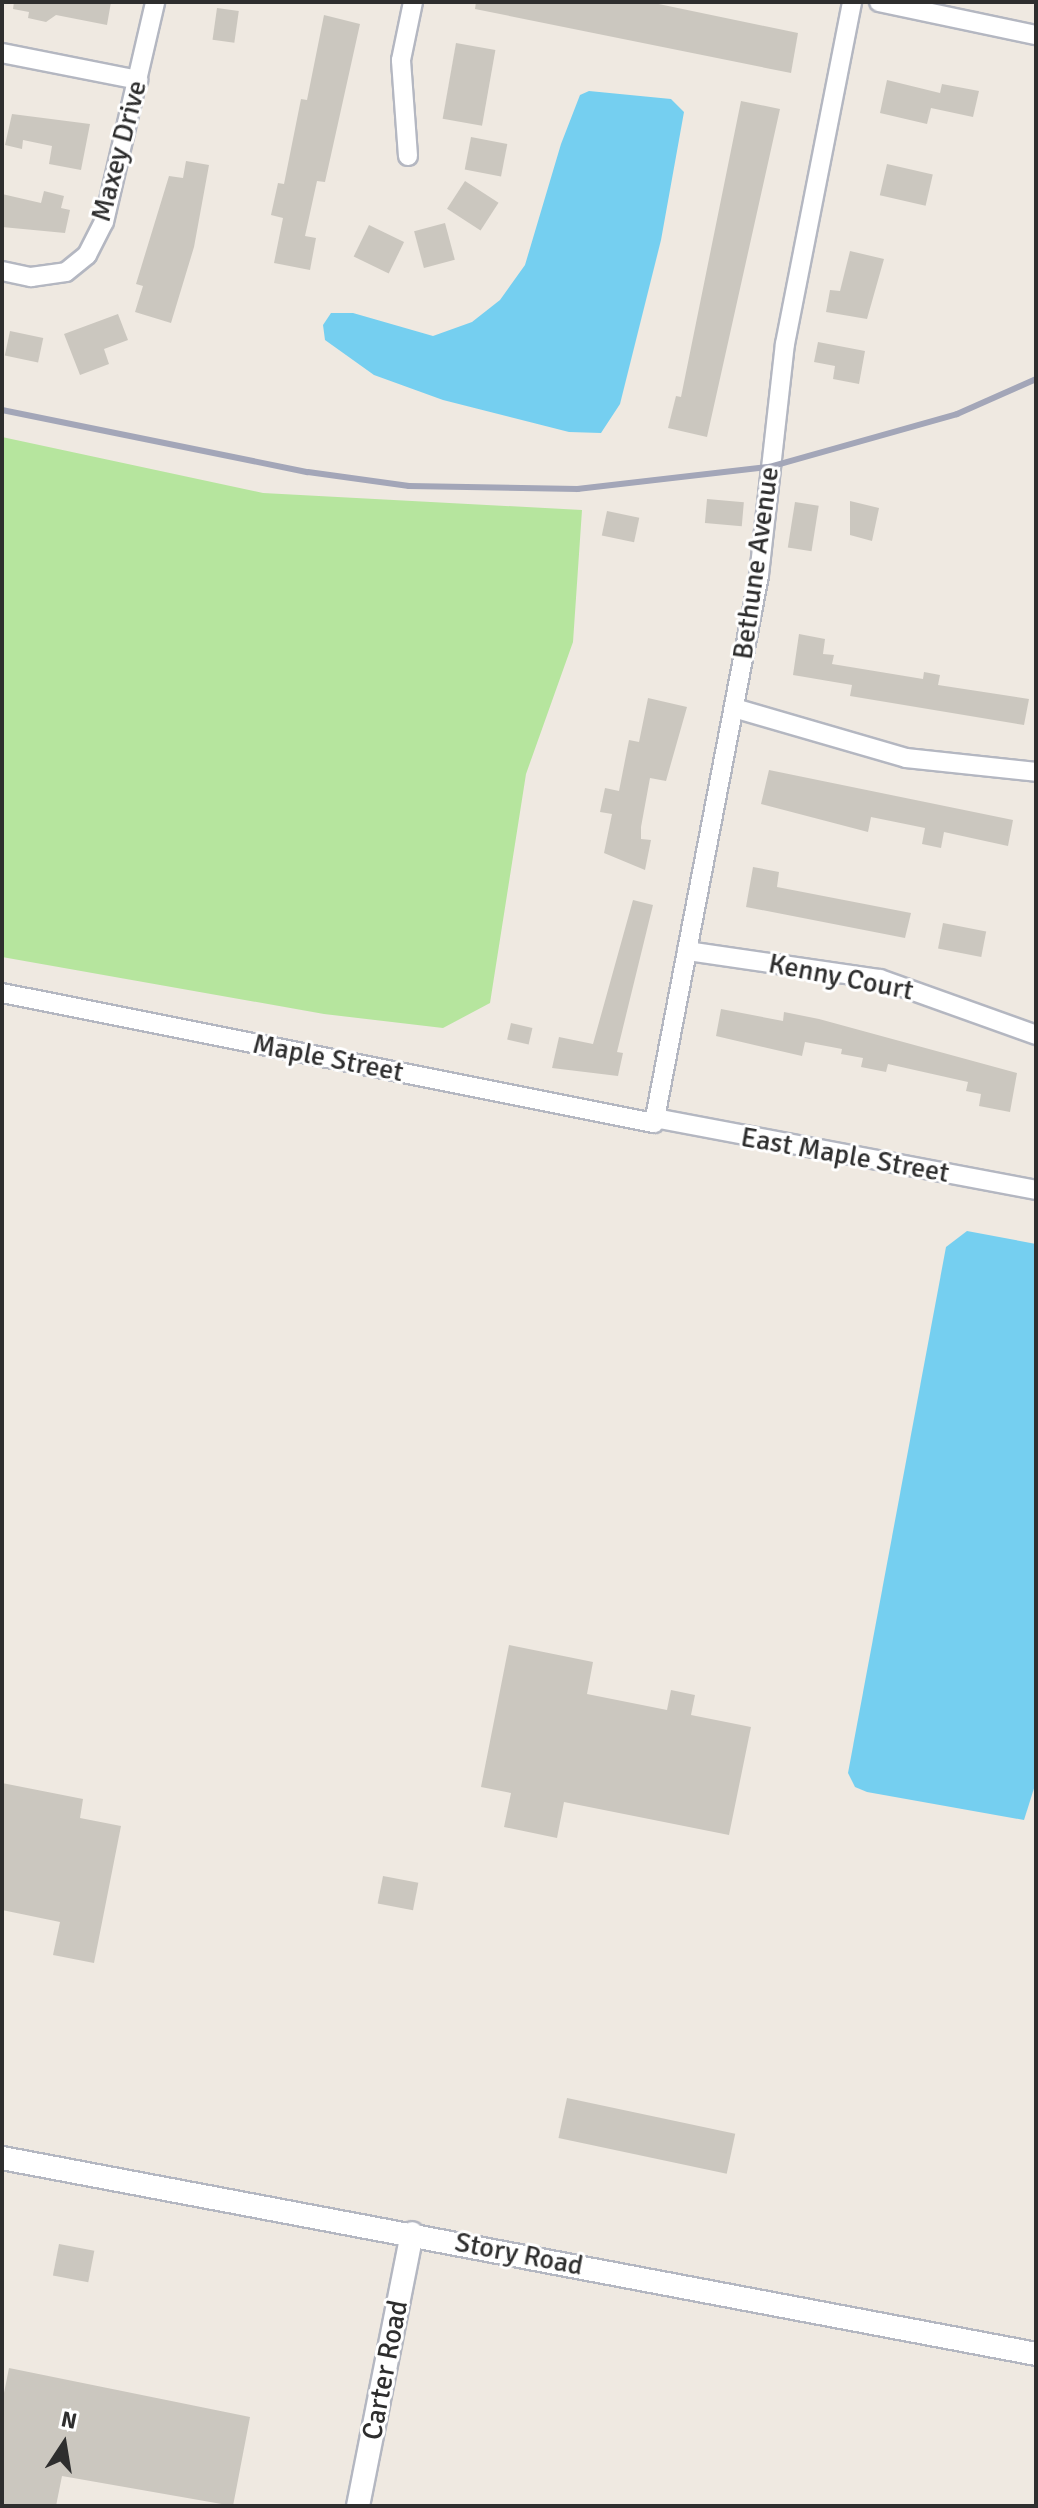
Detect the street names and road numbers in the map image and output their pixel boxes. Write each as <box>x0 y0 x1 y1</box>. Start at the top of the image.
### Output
street label: Maxey Drive <box>84 77 154 225</box>
street label: Bethune Avenue <box>726 464 786 662</box>
street label: Kenny Court <box>766 947 916 1007</box>
street label: Maple Street <box>250 1027 406 1089</box>
street label: East Maple Street <box>738 1120 952 1190</box>
street label: Story Road <box>452 2225 586 2283</box>
street label: Carter Road <box>355 2297 415 2443</box>

